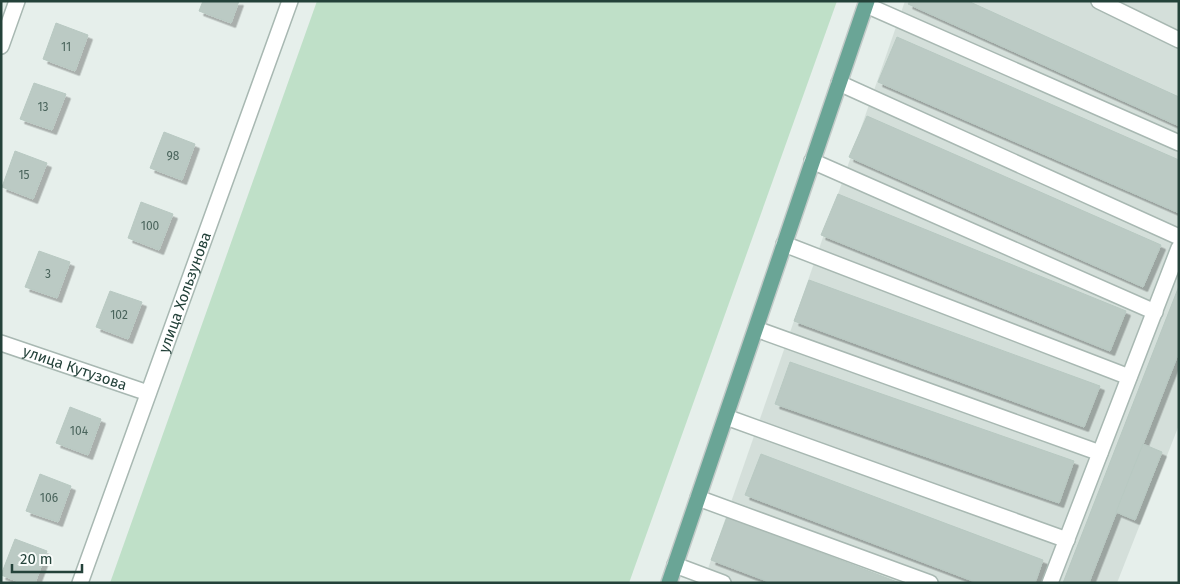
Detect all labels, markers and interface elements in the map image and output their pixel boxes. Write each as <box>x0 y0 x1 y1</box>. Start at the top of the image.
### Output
house number: 11 <box>61 40 71 54</box>
house number: 13 <box>37 100 49 114</box>
house number: 98 <box>167 149 180 163</box>
house number: 15 <box>18 168 30 182</box>
house number: 100 <box>141 219 160 233</box>
street label: улица Хользунова <box>155 229 215 355</box>
house number: 3 <box>45 267 51 281</box>
house number: 102 <box>110 308 128 322</box>
street label: улица Кутузова <box>21 342 129 394</box>
house number: 104 <box>70 424 89 438</box>
house number: 106 <box>40 491 58 505</box>
scale bar <box>12 542 82 574</box>
text: 20 m <box>20 550 53 568</box>

